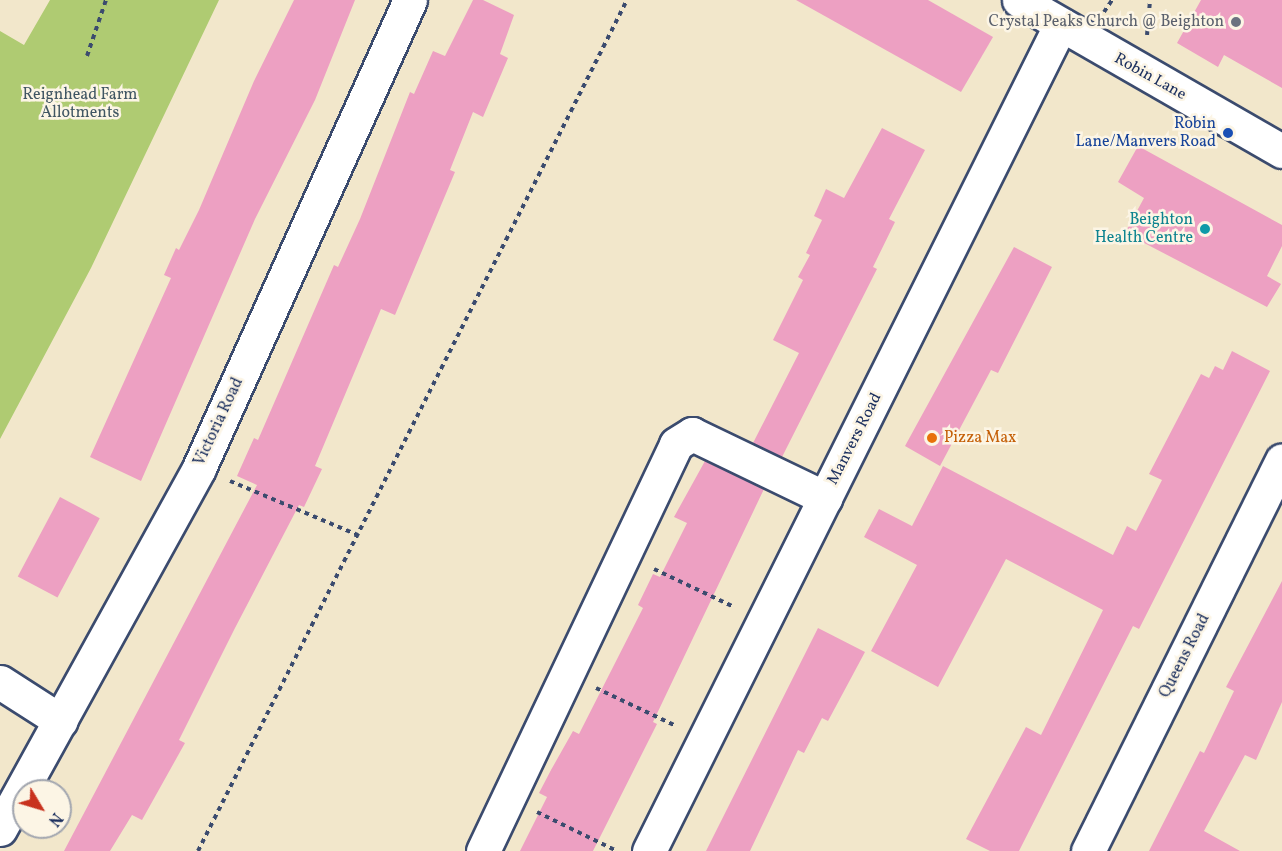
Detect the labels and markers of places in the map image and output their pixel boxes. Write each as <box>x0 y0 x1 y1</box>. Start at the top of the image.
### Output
place label: Crystal Peaks Church @ Beighton <box>989 12 1224 32</box>
marker: Crystal Peaks Church @ Beighton <box>1229 15 1243 29</box>
place label: Robin Lane/Manvers Road <box>1076 114 1216 152</box>
marker: Robin Lane/Manvers Road <box>1221 126 1235 140</box>
place label: Beighton Health Centre <box>1095 210 1193 248</box>
marker: Beighton Health Centre <box>1198 222 1212 236</box>
place label: Pizza Max <box>944 428 1016 448</box>
marker: Pizza Max <box>925 431 939 445</box>

